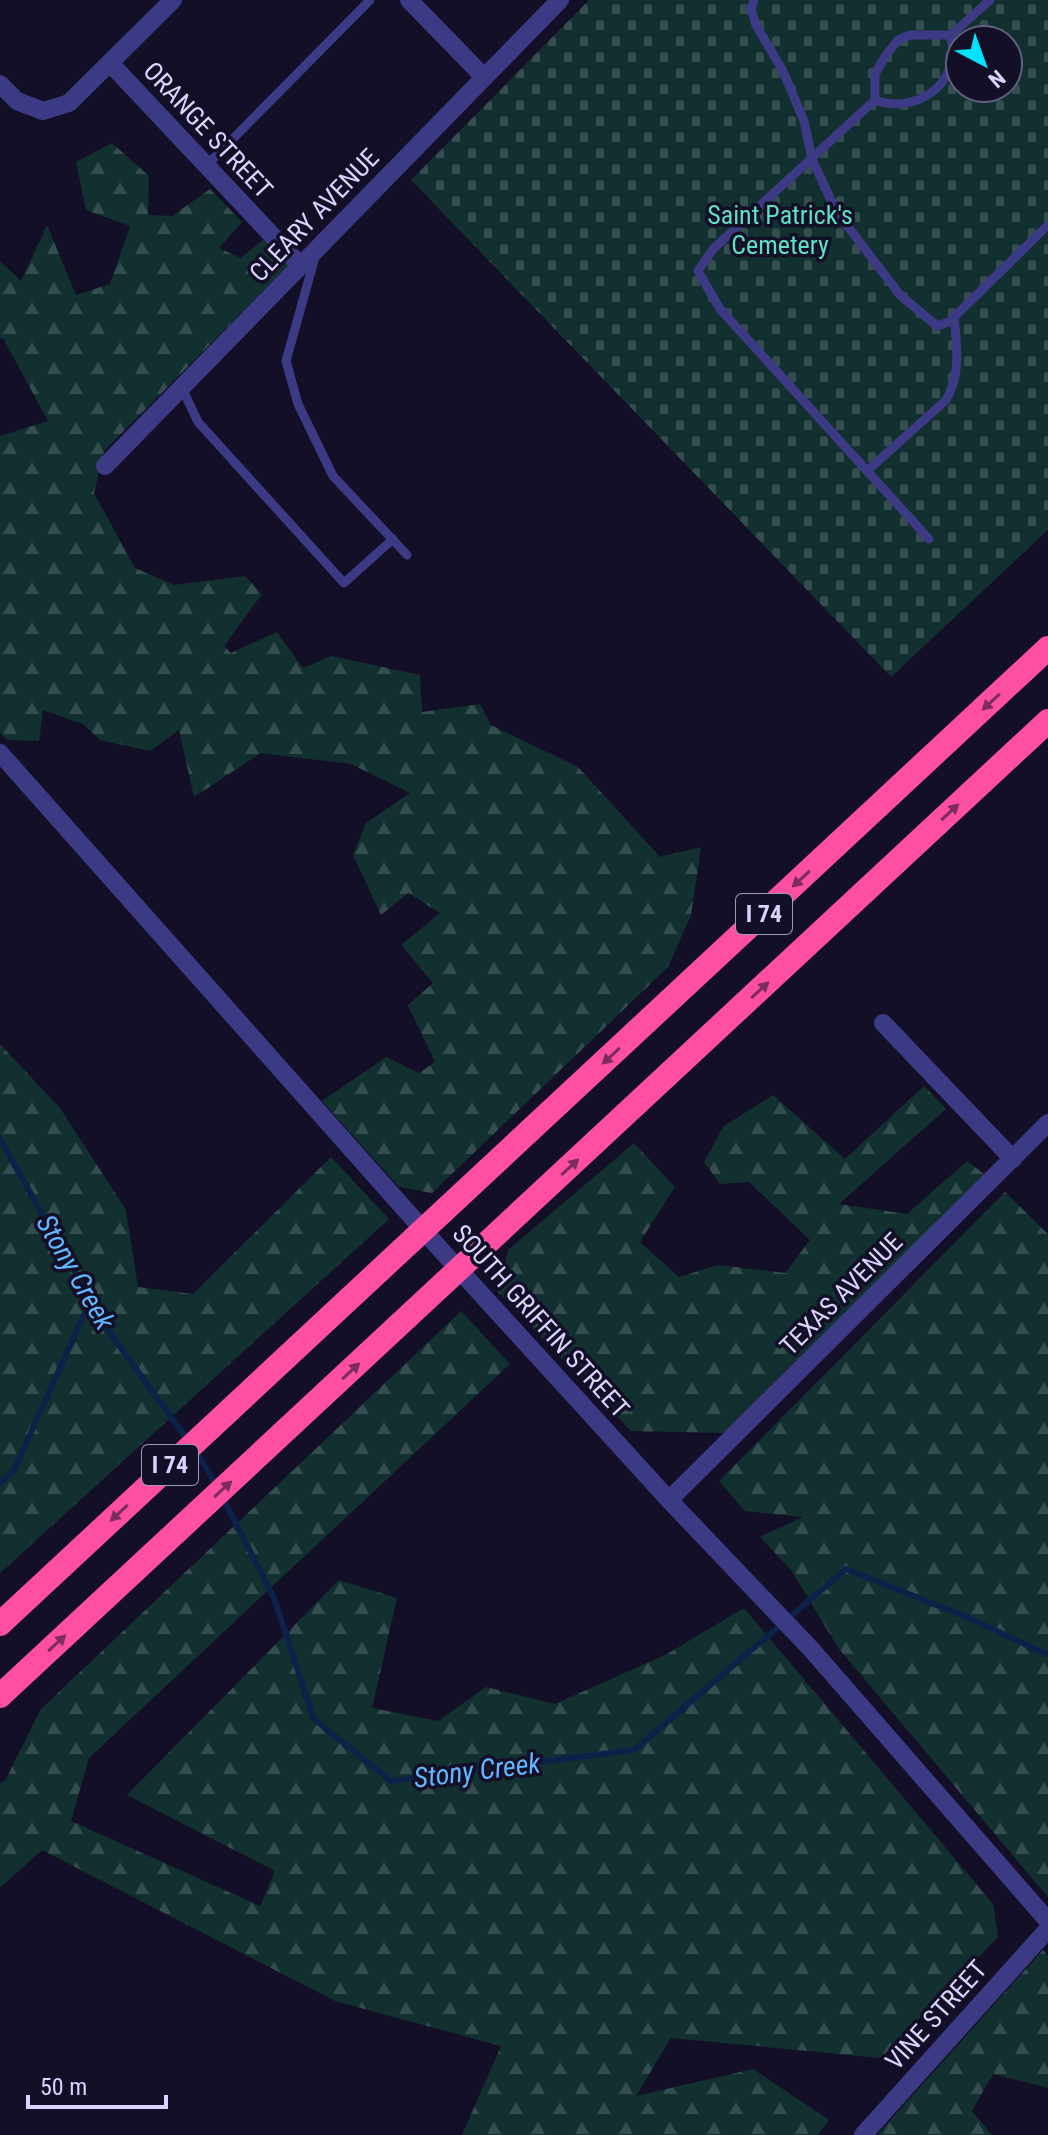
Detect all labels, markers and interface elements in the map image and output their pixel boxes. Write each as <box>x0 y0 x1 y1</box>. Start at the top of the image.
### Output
north arrow <box>944 24 1024 104</box>
street label: ORANGE STREET <box>137 56 279 204</box>
text: N <box>984 65 1010 93</box>
street label: CLEARY AVENUE <box>243 142 385 288</box>
park label: Saint Patrick's Cemetery <box>707 200 853 260</box>
one-way arrow <box>982 692 1001 710</box>
one-way arrow <box>940 804 959 822</box>
one-way arrow <box>792 870 811 888</box>
road number: I 74 <box>736 894 792 934</box>
one-way arrow <box>750 981 769 999</box>
one-way arrow <box>602 1047 621 1065</box>
one-way arrow <box>560 1158 579 1177</box>
water label: Stony Creek <box>29 1209 122 1336</box>
street label: SOUTH GRIFFIN STREET <box>447 1218 635 1424</box>
street label: TEXAS AVENUE <box>774 1227 908 1361</box>
one-way arrow <box>341 1362 360 1380</box>
road number: I 74 <box>142 1445 198 1485</box>
one-way arrow <box>214 1481 233 1499</box>
one-way arrow <box>109 1504 128 1522</box>
one-way arrow <box>47 1635 66 1653</box>
water label: Stony Creek <box>412 1746 543 1795</box>
street label: VINE STREET <box>879 1954 993 2076</box>
scale bar <box>28 2059 166 2109</box>
text: 50 m <box>40 2073 87 2101</box>

